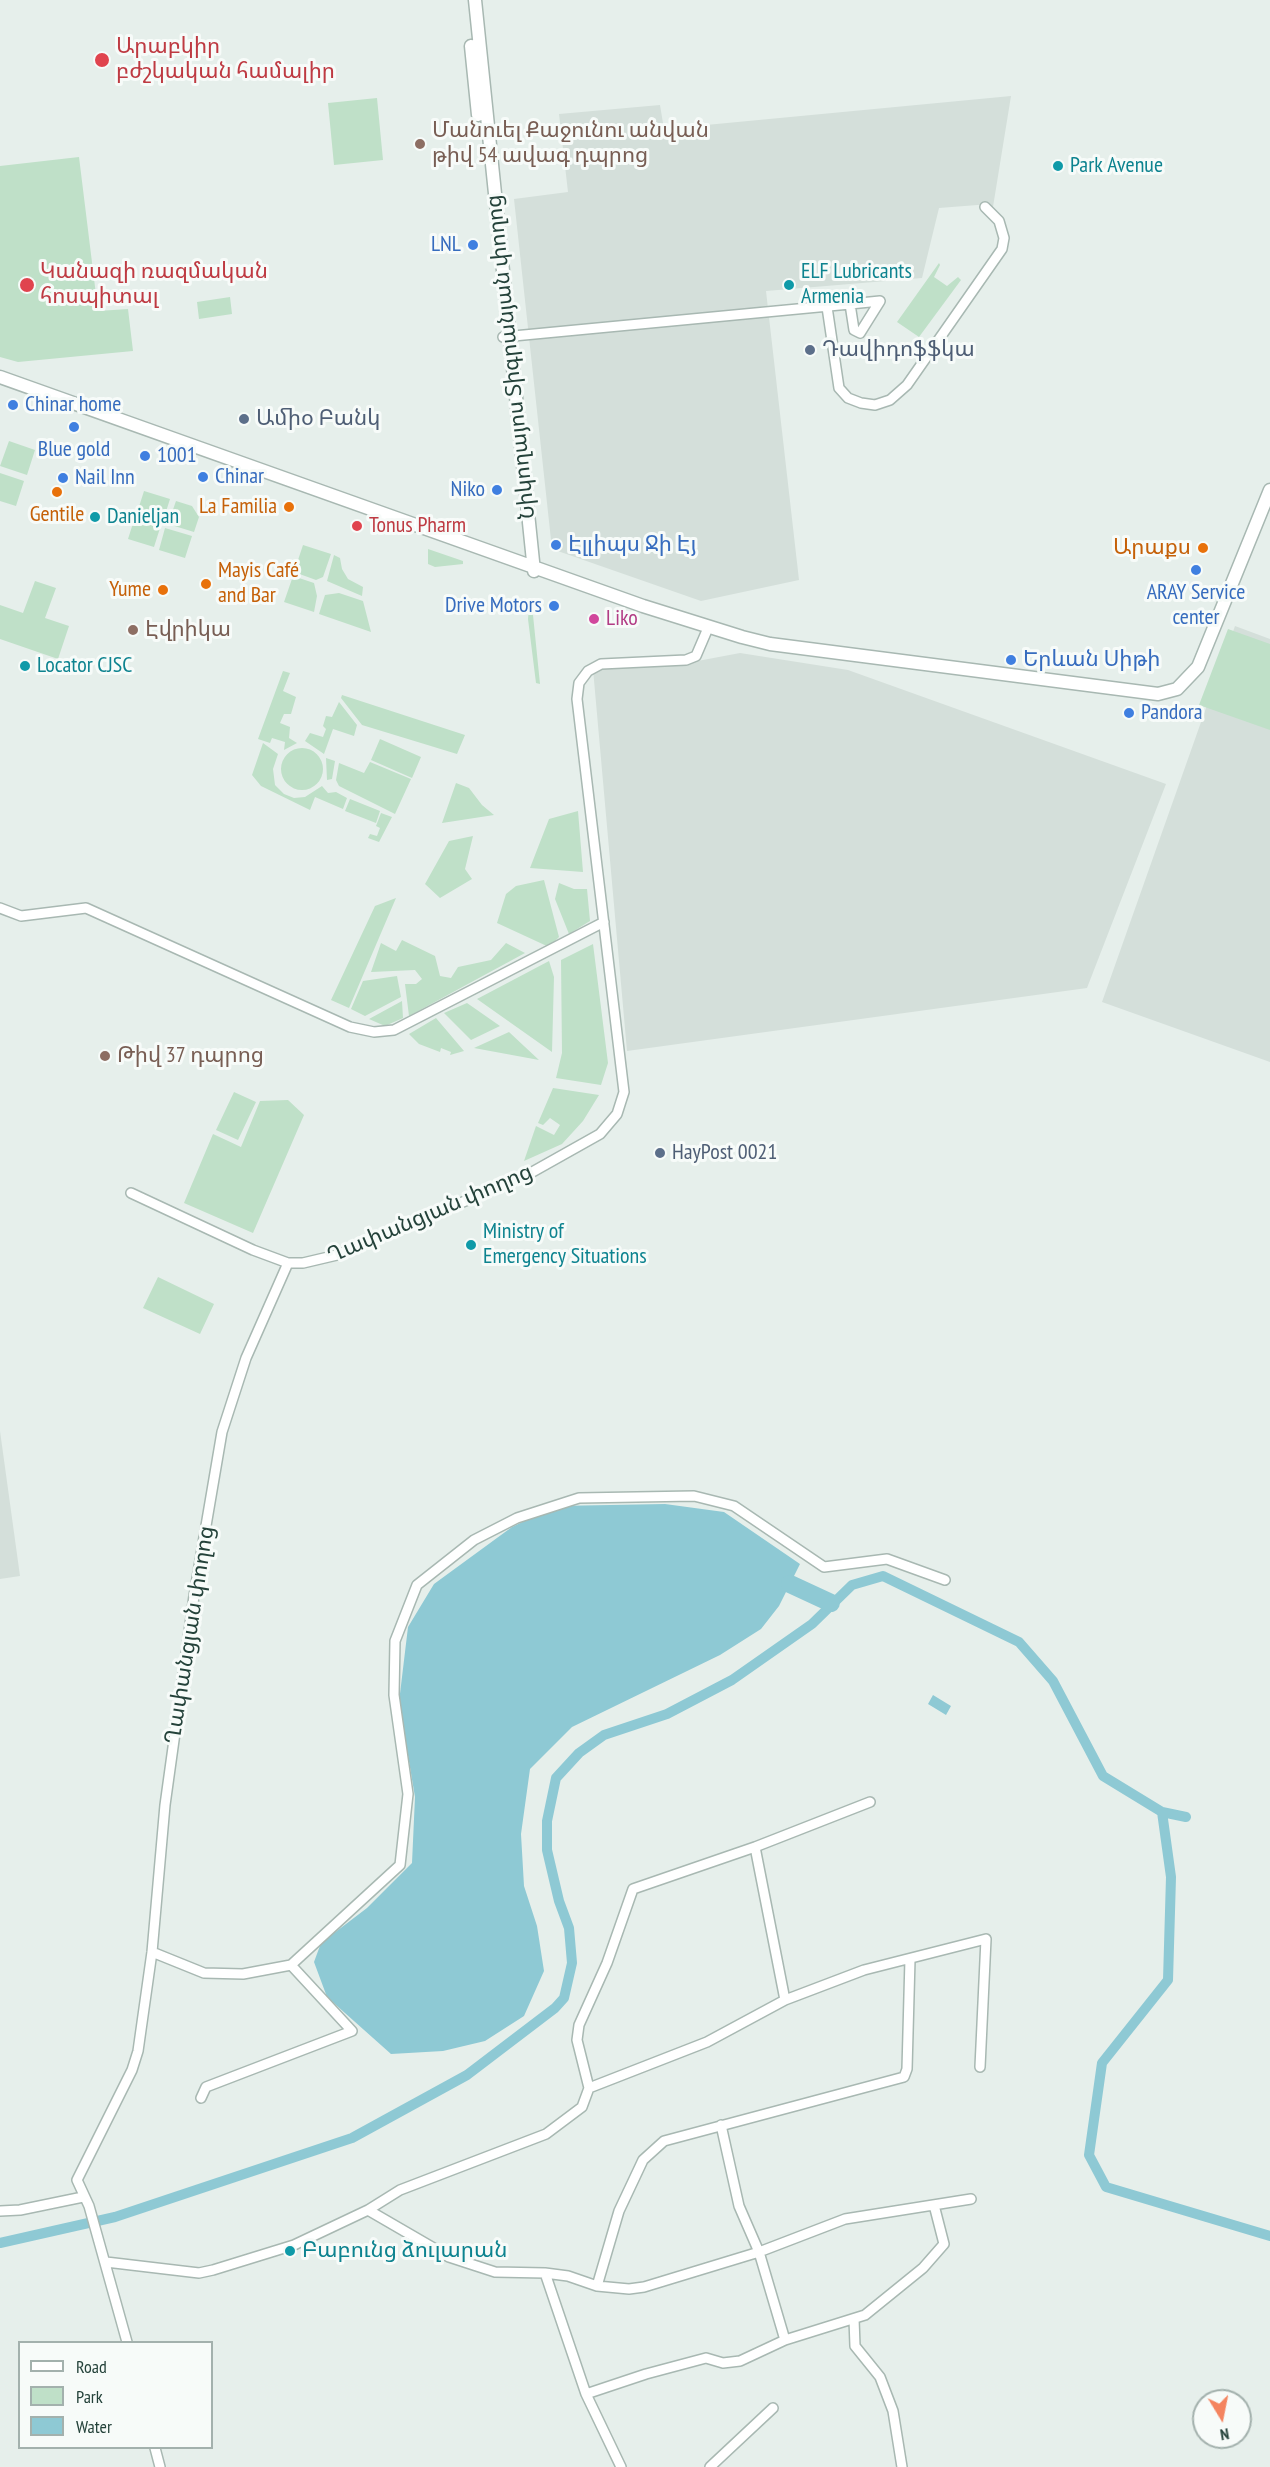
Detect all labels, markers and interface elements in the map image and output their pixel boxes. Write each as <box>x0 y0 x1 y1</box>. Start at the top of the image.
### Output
place label: Արաբկիր բժշկական համալիր <box>116 34 335 86</box>
marker: Արաբկիր բժշկական համալիր <box>93 51 111 69</box>
place label: Մանուել Քաջունու անվան թիվ 54 ավագ դպրոց <box>432 118 709 170</box>
marker: Մանուել Քաջունու անվան թիվ 54 ավագ դպրոց <box>413 137 427 151</box>
place label: Park Avenue <box>1070 153 1163 179</box>
marker: Park Avenue <box>1051 159 1065 173</box>
street label: Նիկողայոս Տիգրանյան փողոց <box>481 193 541 521</box>
place label: LNL <box>431 232 461 258</box>
marker: LNL <box>466 238 480 252</box>
place label: Կանազի ռազմական հոսպիտալ <box>40 259 268 310</box>
place label: ELF Lubricants Armenia <box>801 259 912 310</box>
marker: Կանազի ռազմական հոսպիտալ <box>18 276 36 294</box>
marker: ELF Lubricants Armenia <box>782 278 796 292</box>
place label: Դավիդոֆֆկա <box>822 337 975 363</box>
marker: Դավիդոֆֆկա <box>803 343 817 357</box>
place label: Chinar home <box>25 392 121 418</box>
marker: Chinar home <box>6 398 20 412</box>
place label: Ամիօ Բանկ <box>256 406 380 432</box>
marker: Ամիօ Բանկ <box>237 412 251 426</box>
marker: Blue gold <box>67 420 81 434</box>
place label: Blue gold <box>38 437 110 463</box>
place label: 1001 <box>157 443 197 469</box>
marker: 1001 <box>138 449 152 463</box>
place label: Chinar <box>215 464 264 490</box>
place label: Nail Inn <box>75 465 135 491</box>
marker: Chinar <box>196 470 210 484</box>
marker: Nail Inn <box>56 471 70 485</box>
place label: Niko <box>451 477 485 503</box>
marker: Niko <box>490 483 504 497</box>
marker: Gentile <box>50 485 64 499</box>
place label: La Familia <box>199 494 277 520</box>
marker: La Familia <box>282 500 296 514</box>
place label: Gentile <box>30 502 84 528</box>
place label: Danieljan <box>107 504 179 530</box>
marker: Danieljan <box>88 510 102 524</box>
place label: Tonus Pharm <box>369 513 466 539</box>
marker: Tonus Pharm <box>350 519 364 533</box>
place label: Էլլիպս Ջի Էյ <box>568 532 696 558</box>
place label: Արաքս <box>1113 535 1191 561</box>
marker: Էլլիպս Ջի Էյ <box>549 538 563 552</box>
marker: Արաքս <box>1196 541 1210 555</box>
place label: Mayis Café and Bar <box>218 558 299 610</box>
marker: ARAY Service center <box>1189 563 1203 577</box>
place label: Yume <box>109 577 151 603</box>
marker: Mayis Café and Bar <box>199 577 213 591</box>
place label: ARAY Service center <box>1147 580 1245 632</box>
marker: Yume <box>156 583 170 597</box>
place label: Drive Motors <box>445 593 542 619</box>
marker: Drive Motors <box>547 599 561 613</box>
place label: Liko <box>606 606 638 632</box>
marker: Liko <box>587 612 601 626</box>
place label: Էվրիկա <box>145 617 231 643</box>
marker: Էվրիկա <box>126 623 140 637</box>
place label: Երևան Սիթի <box>1023 647 1160 673</box>
place label: Locator CJSC <box>37 653 132 679</box>
marker: Երևան Սիթի <box>1004 653 1018 667</box>
marker: Locator CJSC <box>18 659 32 673</box>
place label: Pandora <box>1141 700 1203 726</box>
marker: Pandora <box>1122 706 1136 720</box>
place label: Թիվ 37 դպրոց <box>117 1043 264 1069</box>
marker: Թիվ 37 դպրոց <box>98 1049 112 1063</box>
place label: HayPost 0021 <box>672 1140 777 1166</box>
marker: HayPost 0021 <box>653 1146 667 1160</box>
street label: Ղափանցյան փողոց <box>323 1159 537 1269</box>
place label: Ministry of Emergency Situations <box>483 1219 647 1270</box>
marker: Ministry of Emergency Situations <box>464 1238 478 1252</box>
street label: Ղափանցյան փողոց <box>160 1524 220 1746</box>
place label: Բաբունց ձուլարան <box>302 2238 507 2264</box>
marker: Բաբունց ձուլարան <box>283 2244 297 2258</box>
legend <box>18 2341 213 2449</box>
text: Road <box>76 2355 107 2378</box>
text: Park <box>76 2385 103 2408</box>
north arrow <box>1192 2389 1252 2449</box>
text: Water <box>76 2415 112 2438</box>
text: N <box>1219 2424 1231 2445</box>

